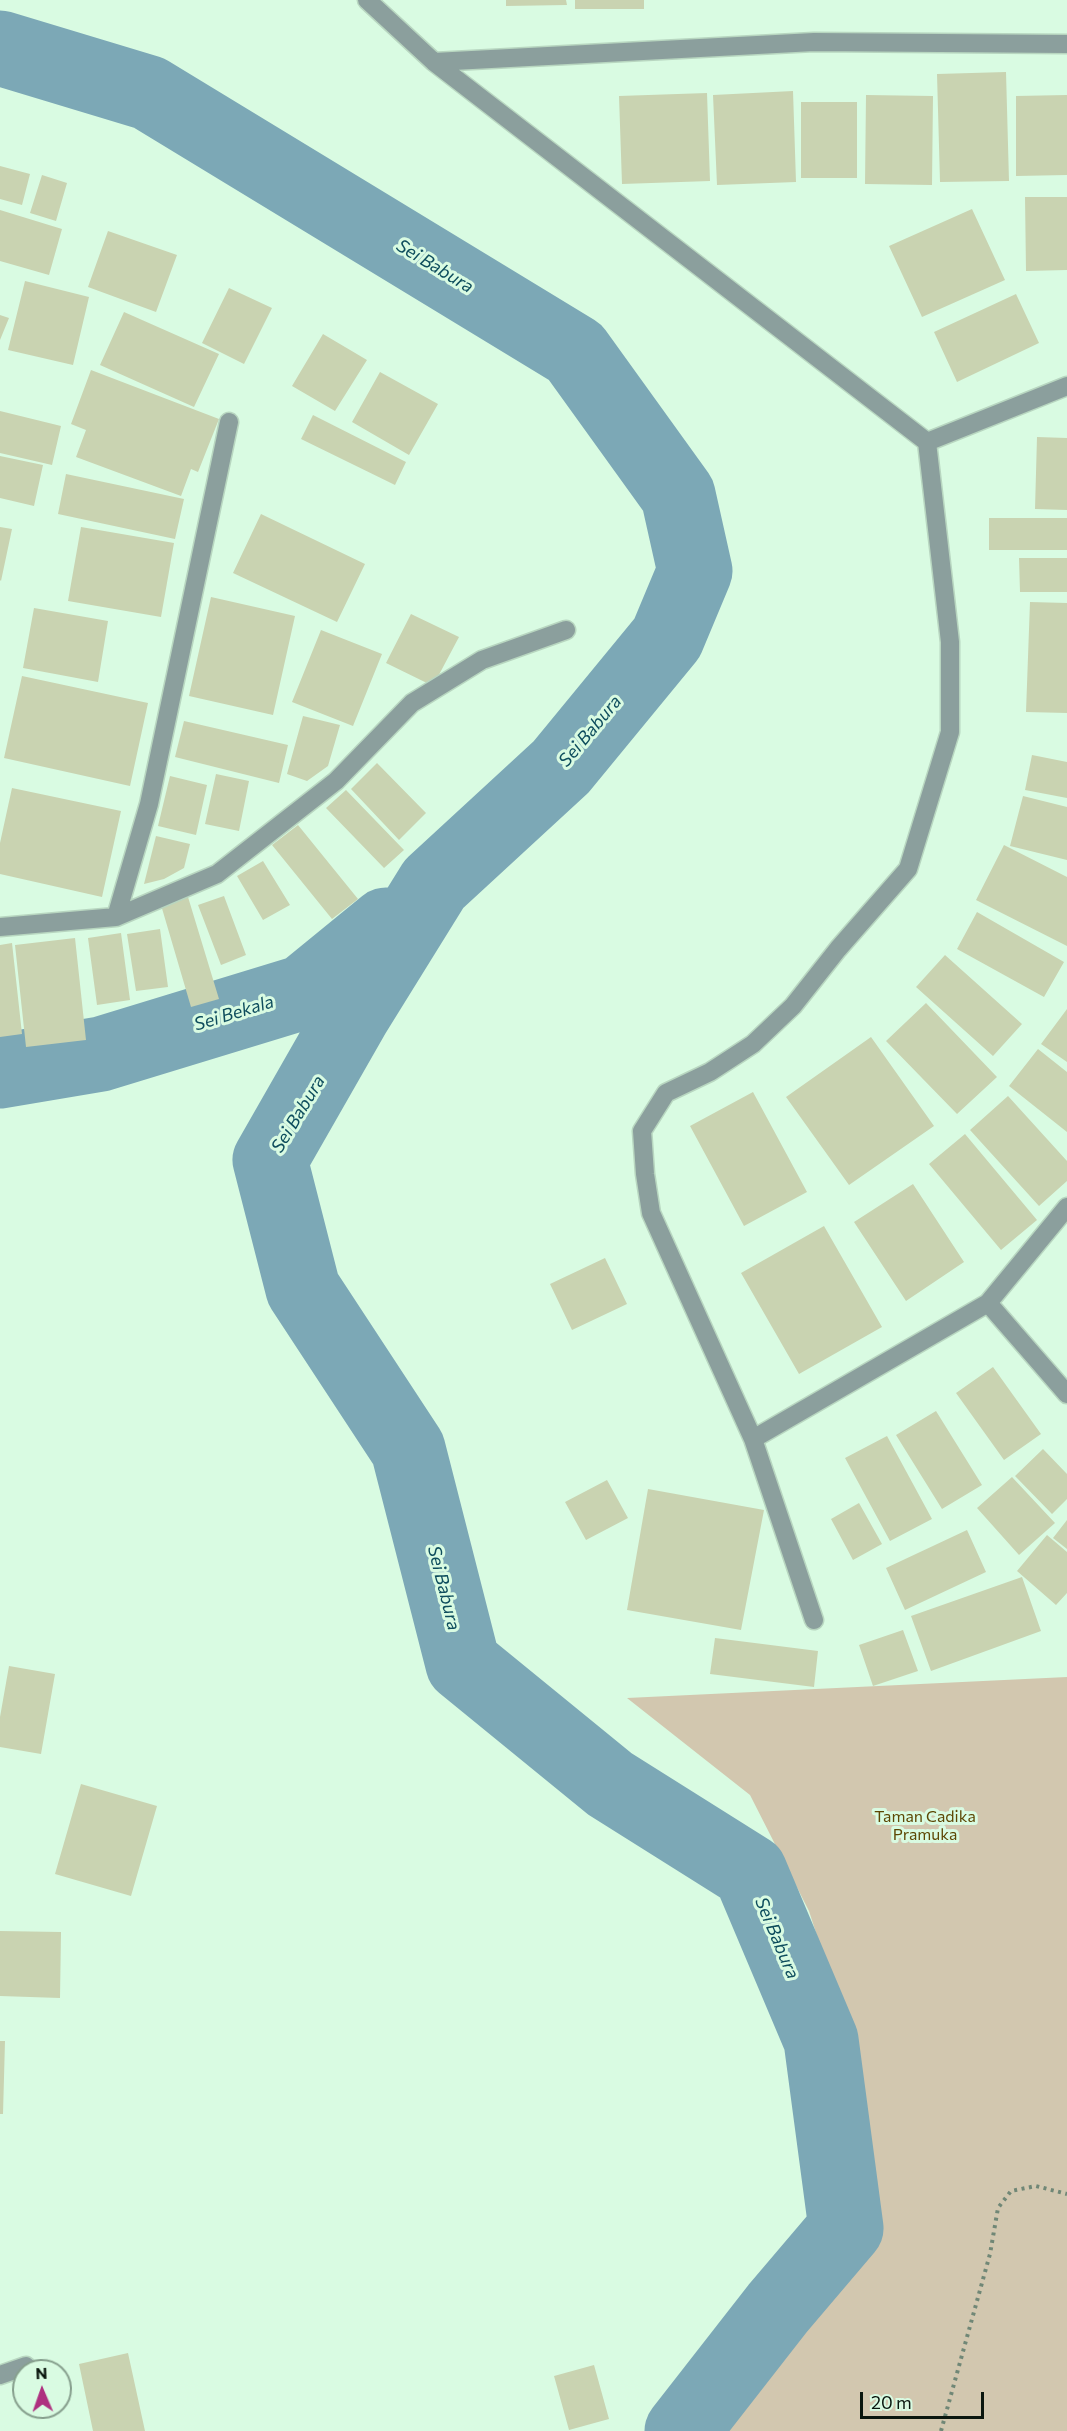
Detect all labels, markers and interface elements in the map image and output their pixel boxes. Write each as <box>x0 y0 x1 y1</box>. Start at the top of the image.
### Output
water label: Sei Babura <box>392 235 478 297</box>
water label: Sei Babura <box>554 691 626 771</box>
water label: Sei Bekala <box>191 991 277 1035</box>
water label: Sei Babura <box>267 1071 329 1157</box>
water label: Sei Babura <box>423 1544 465 1632</box>
park label: Taman Cadika Pramuka <box>874 1807 976 1845</box>
water label: Sei Babura <box>750 1894 804 1982</box>
north arrow <box>12 2359 72 2419</box>
text: N <box>35 2363 48 2382</box>
scale bar <box>863 2380 988 2418</box>
text: 20 m <box>871 2391 912 2413</box>

